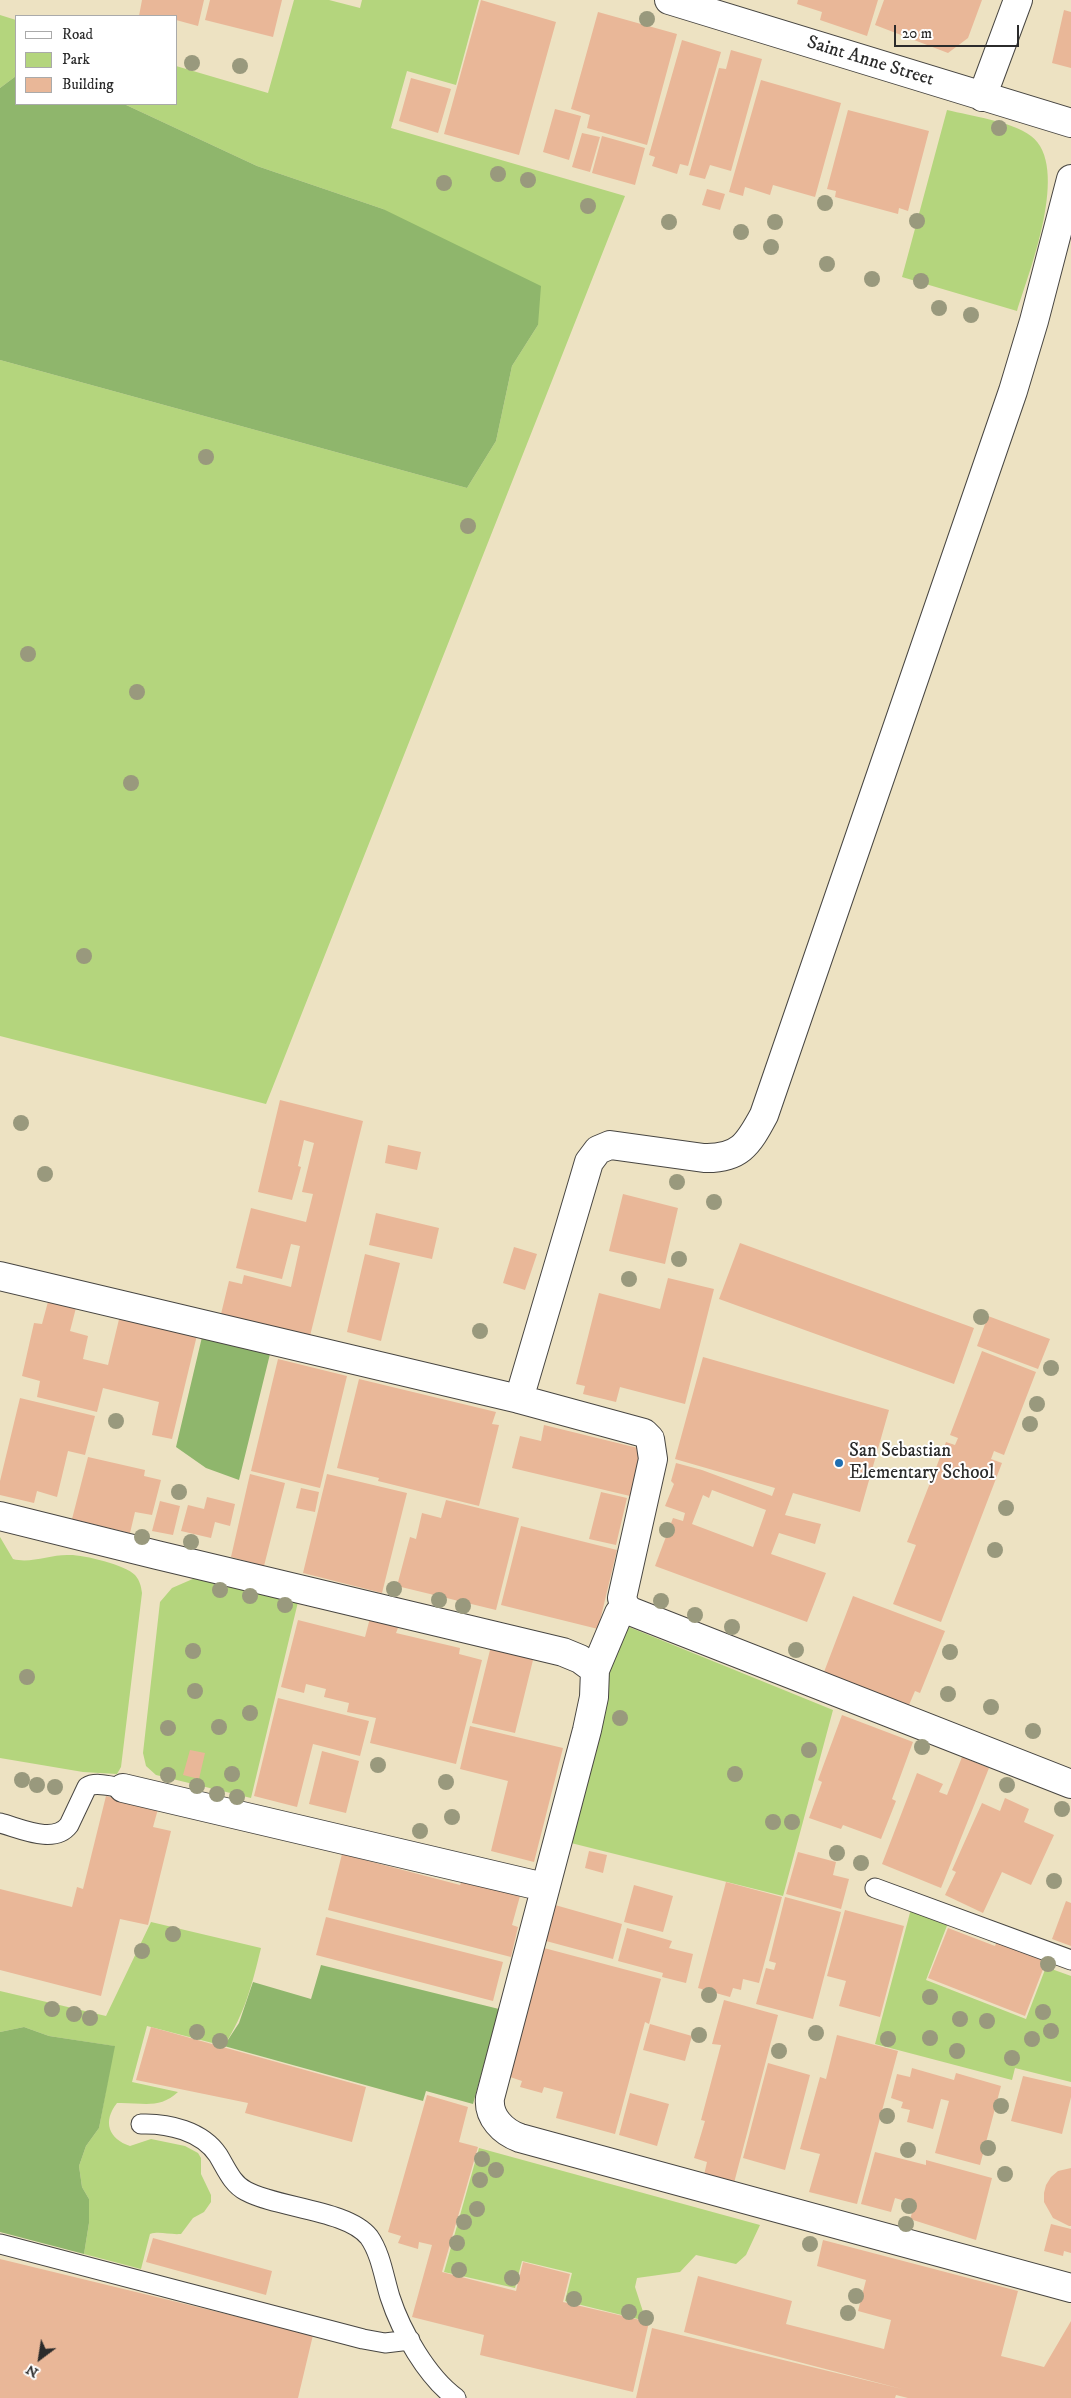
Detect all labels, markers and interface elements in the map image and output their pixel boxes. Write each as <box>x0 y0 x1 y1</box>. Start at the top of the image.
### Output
legend <box>15 15 178 105</box>
scale bar <box>896 15 1021 47</box>
text: 20 m <box>902 24 932 43</box>
text: Road <box>62 25 93 44</box>
street label: Saint Anne Street <box>804 32 936 92</box>
text: Park <box>62 50 90 69</box>
text: Building <box>62 75 114 94</box>
place label: San Sebastian Elementary School <box>849 1441 994 1485</box>
marker: San Sebastian Elementary School <box>833 1457 845 1469</box>
north arrow <box>15 2333 65 2383</box>
text: N <box>23 2360 42 2382</box>

